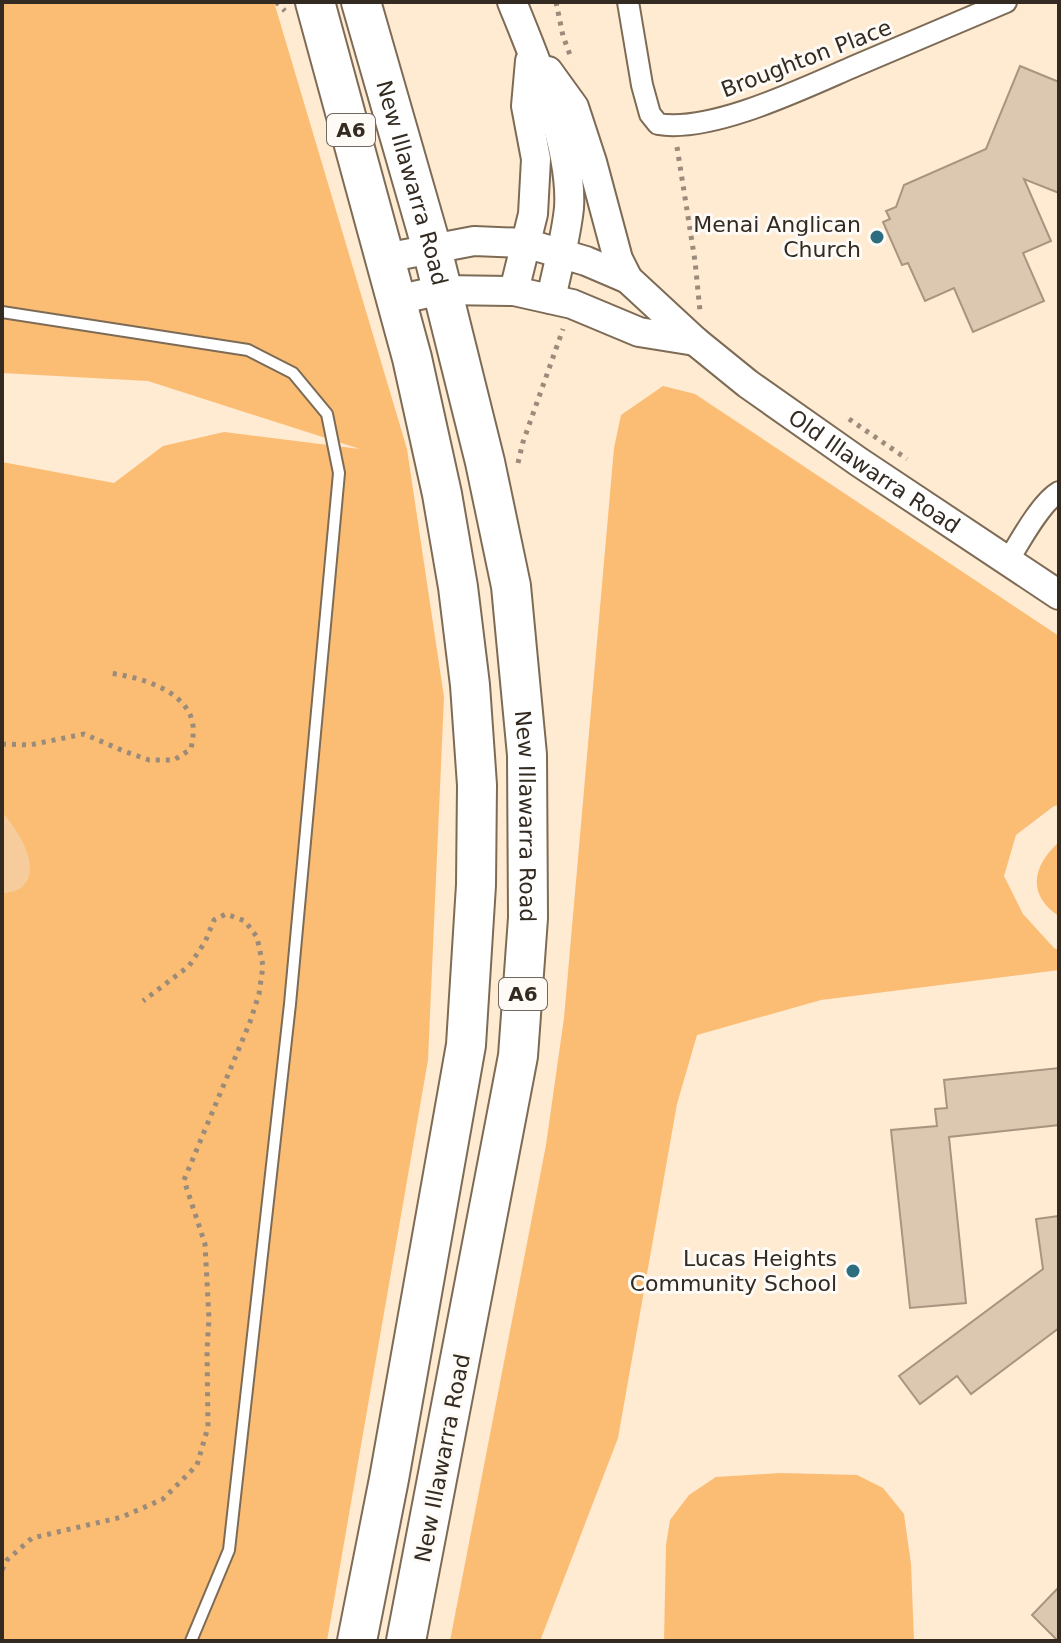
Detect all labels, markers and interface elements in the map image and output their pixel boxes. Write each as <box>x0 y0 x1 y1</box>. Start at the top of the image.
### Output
street label: Broughton Place <box>717 14 895 102</box>
street label: New Illawarra Road <box>371 77 453 288</box>
road number: A6 <box>327 114 375 146</box>
place label: Menai Anglican Church <box>693 212 861 262</box>
marker: Menai Anglican Church <box>868 228 886 246</box>
street label: Old Illawarra Road <box>784 405 964 539</box>
street label: New Illawarra Road <box>510 709 540 922</box>
road number: A6 <box>499 978 547 1010</box>
place label: Lucas Heights Community School <box>630 1246 837 1296</box>
marker: Lucas Heights Community School <box>844 1262 862 1280</box>
street label: New Illawarra Road <box>410 1352 475 1565</box>

